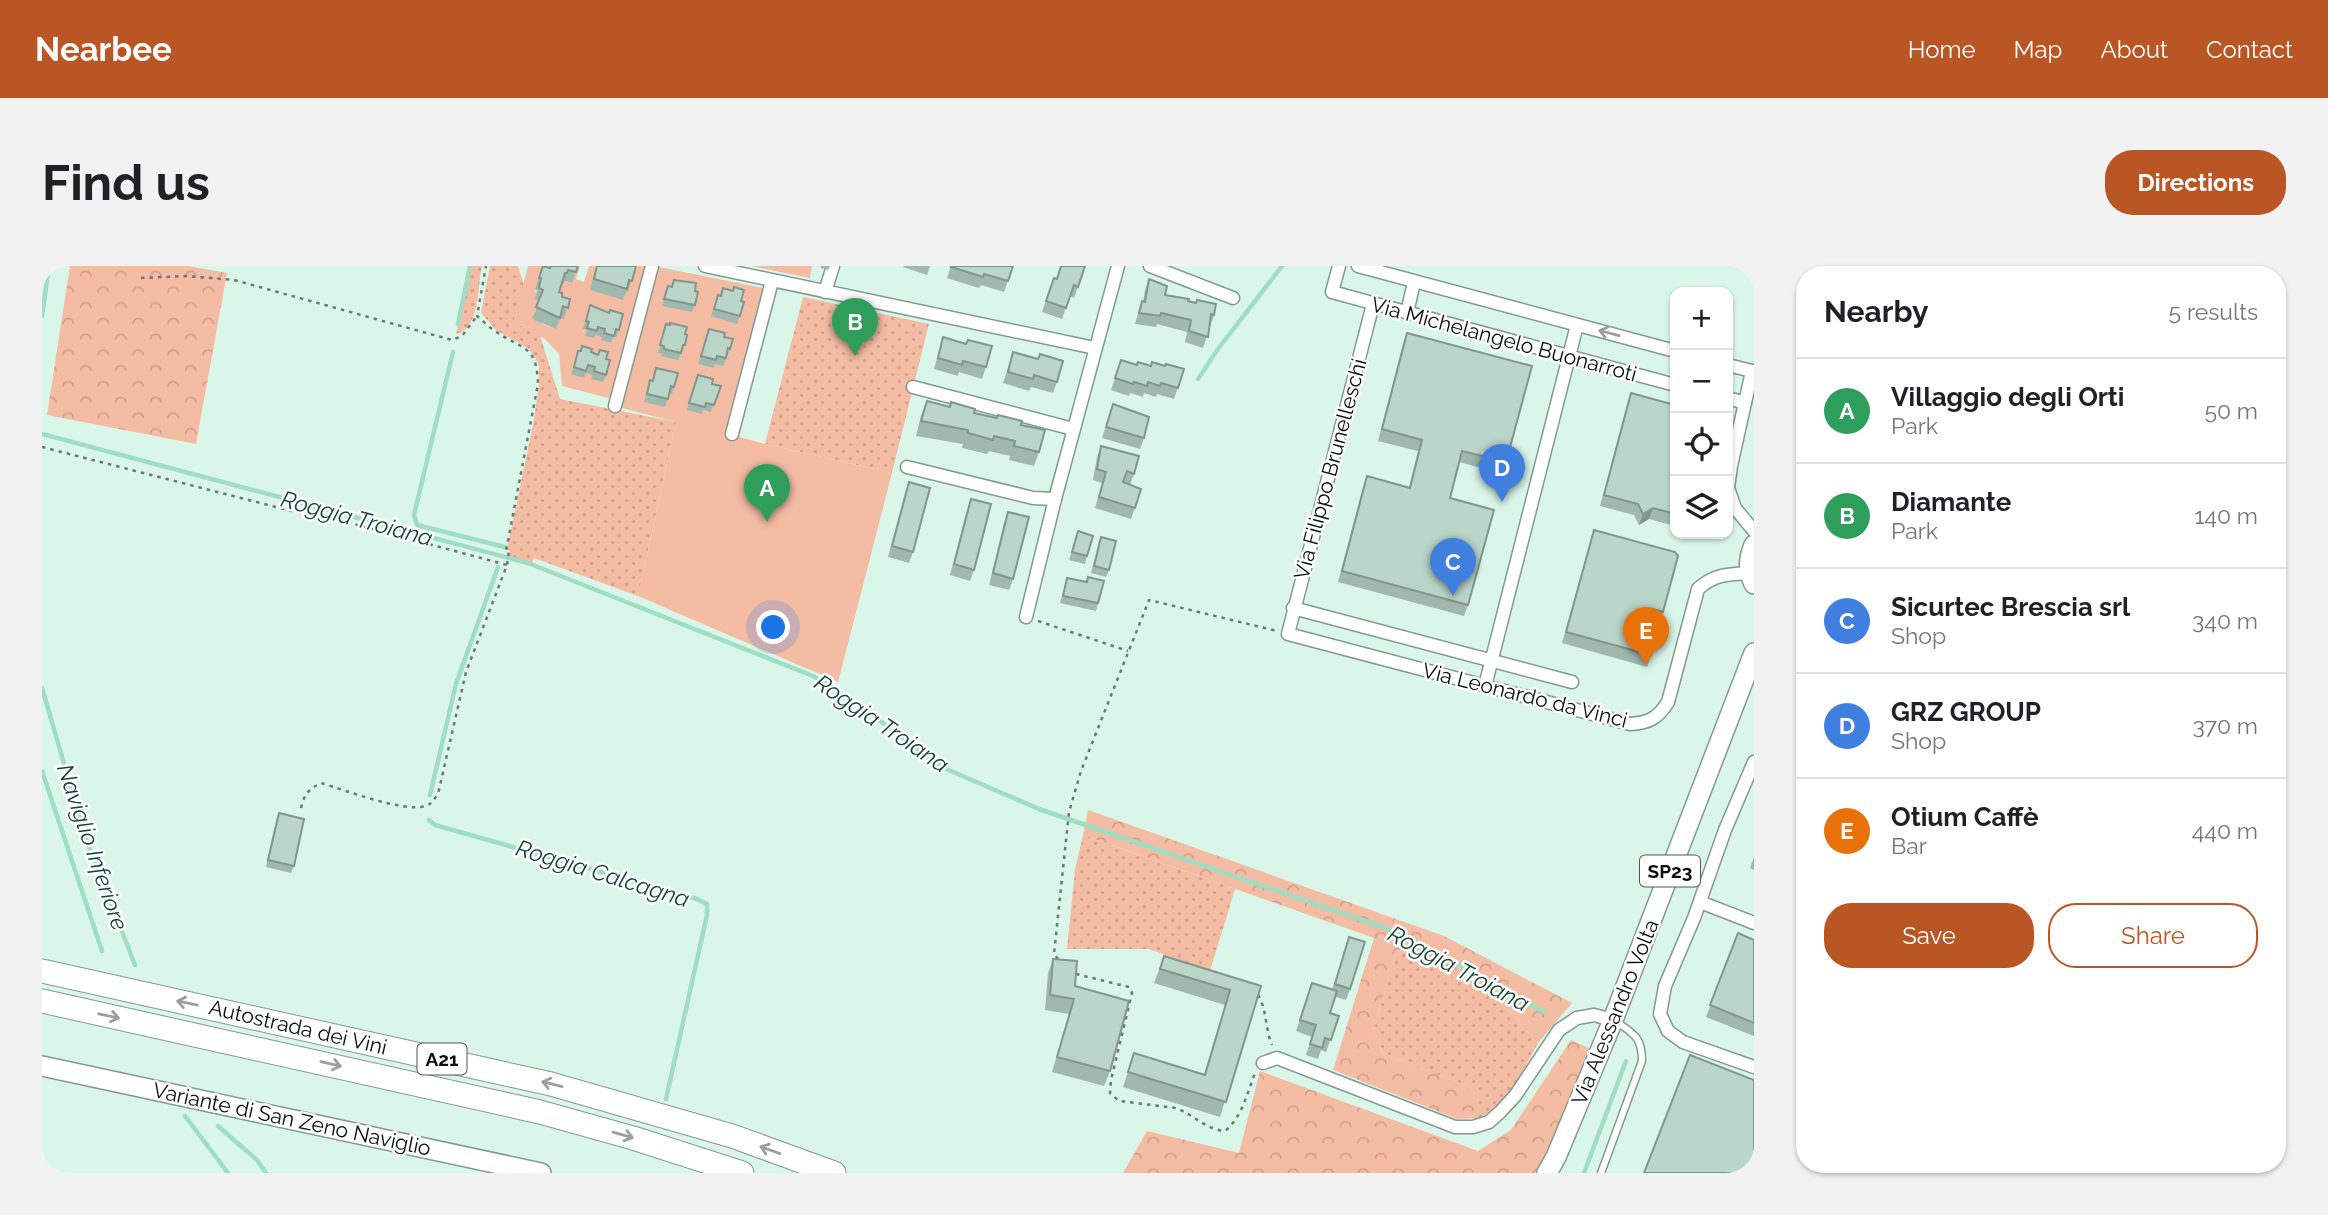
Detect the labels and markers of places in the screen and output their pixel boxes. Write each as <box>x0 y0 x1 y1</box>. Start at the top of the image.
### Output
pin: B <box>832 298 878 356</box>
pin: D <box>1479 444 1525 502</box>
pin: A <box>744 464 790 522</box>
pin: C <box>1430 538 1476 596</box>
pin: E <box>1623 607 1669 665</box>

